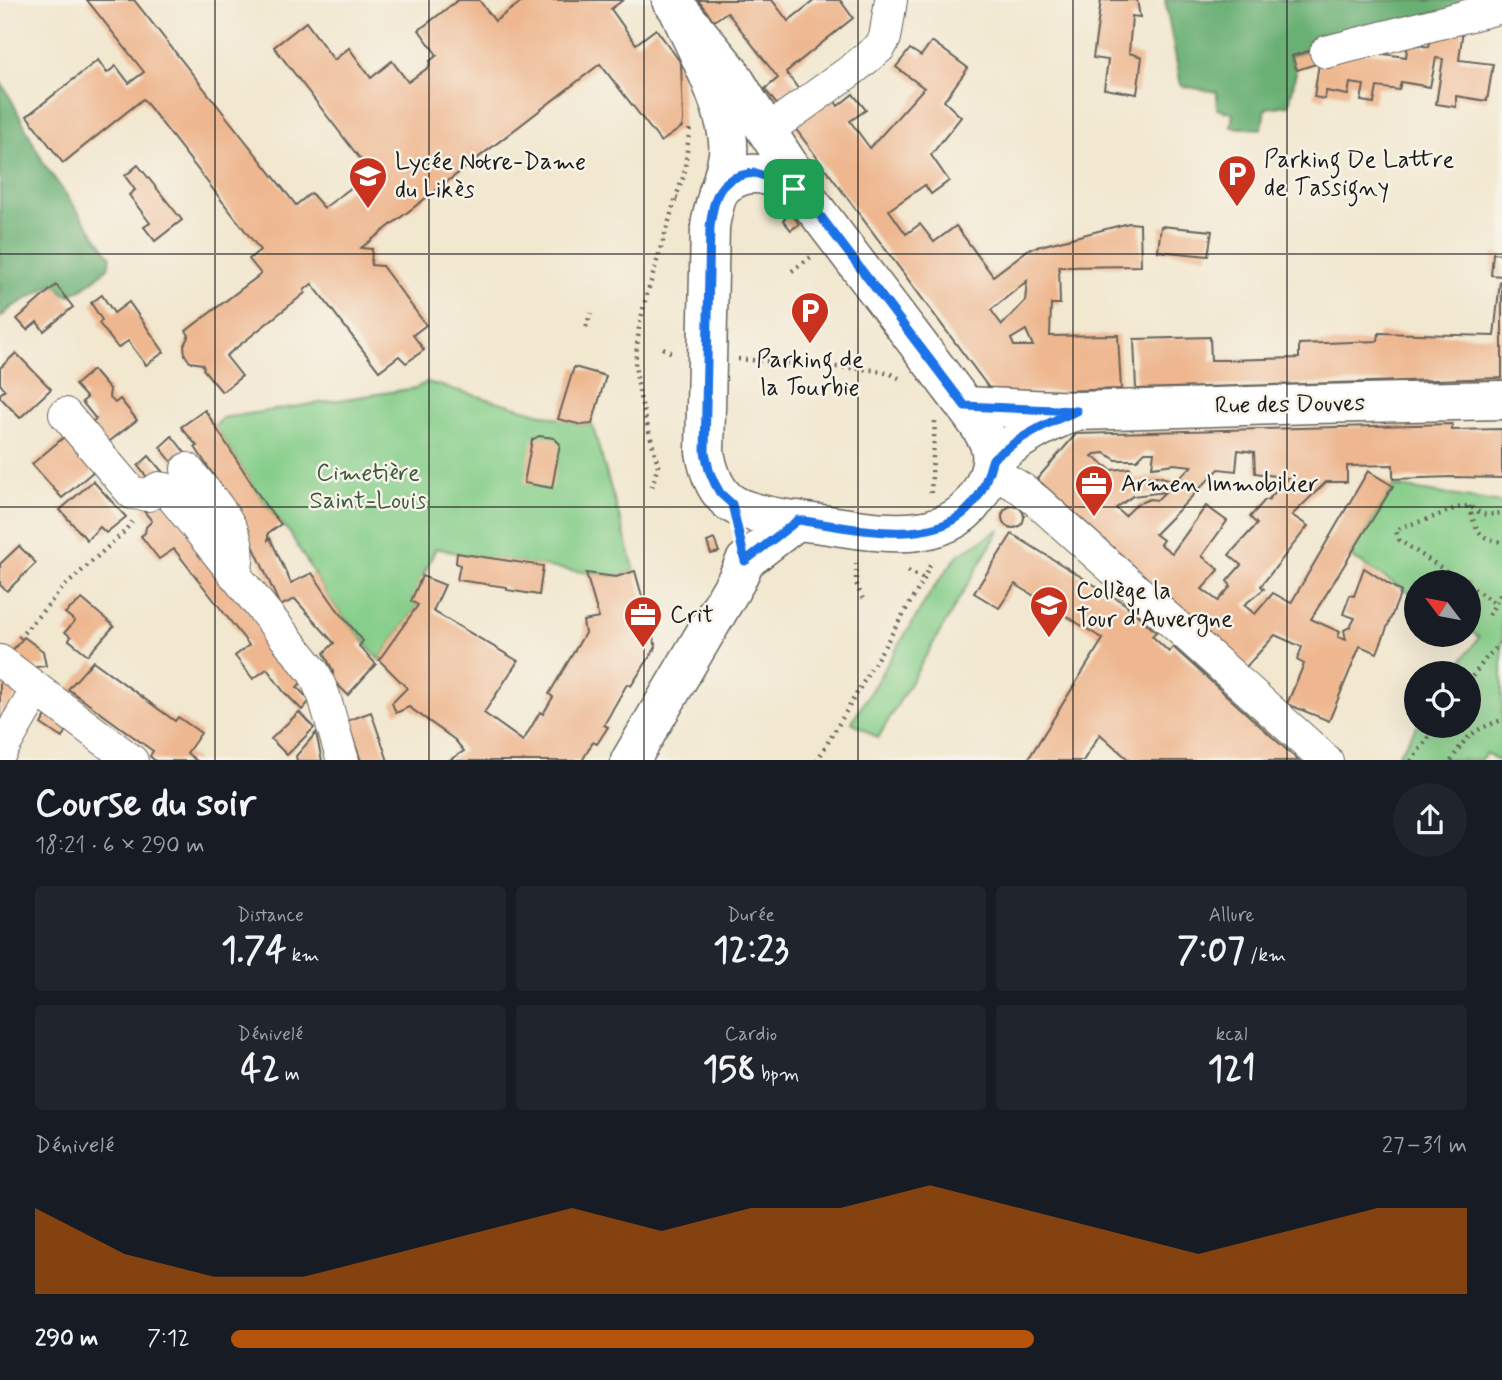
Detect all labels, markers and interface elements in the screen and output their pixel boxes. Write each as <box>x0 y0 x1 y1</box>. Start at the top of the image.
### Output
place label: Parking De Lattre de Tassigny <box>1264 145 1455 207</box>
place label: Lycée Notre-Dame du Likès <box>395 147 586 206</box>
parking icon: Parking De Lattre de Tassigny <box>1216 153 1258 208</box>
school or university icon: Lycée Notre-Dame du Likès <box>347 155 389 210</box>
pin <box>764 159 824 219</box>
icon: arrive <box>775 170 813 208</box>
parking icon: Parking de la Tourbie <box>789 290 831 345</box>
place label: Parking de la Tourbie <box>756 345 864 404</box>
street label: Rue des Douves <box>1215 388 1366 422</box>
park label: Cimetière Saint-Louis <box>310 458 427 517</box>
office icon: Armen Immobilier <box>1073 463 1115 518</box>
place label: Armen Immobilier <box>1121 469 1319 500</box>
north arrow <box>1404 570 1480 648</box>
map controls <box>1404 570 1481 738</box>
place label: Collège la Tour d'Auvergne <box>1076 576 1233 637</box>
school or university icon: Collège la Tour d'Auvergne <box>1028 584 1070 639</box>
office icon: Crit <box>622 594 664 649</box>
place label: Crit <box>670 600 714 631</box>
button: locate <box>1404 661 1481 738</box>
text: Course du soir <box>35 780 256 829</box>
button: share <box>1393 783 1467 857</box>
text: 18:21 · 6 × 290 m <box>35 831 204 861</box>
text: Distance <box>237 903 304 928</box>
text: Durée <box>727 903 775 928</box>
text: Allure <box>1209 903 1254 928</box>
text: 1.74 <box>221 928 287 974</box>
text: 12:23 <box>713 928 789 974</box>
text: 7:07 <box>1177 928 1245 974</box>
text: km <box>287 943 319 968</box>
text: /km <box>1245 943 1286 968</box>
text: Dénivelé <box>238 1022 303 1047</box>
text: Cardio <box>725 1022 777 1047</box>
text: kcal <box>1216 1022 1248 1047</box>
text: 42 <box>241 1047 280 1093</box>
text: 158 <box>703 1047 756 1093</box>
text: 121 <box>1208 1047 1256 1093</box>
text: m <box>280 1062 300 1087</box>
text: bpm <box>756 1062 799 1087</box>
text: Dénivelé <box>35 1131 114 1161</box>
text: 27–31 m <box>1382 1131 1467 1161</box>
text: 290 m <box>35 1324 98 1354</box>
text: 7:12 <box>147 1324 190 1354</box>

